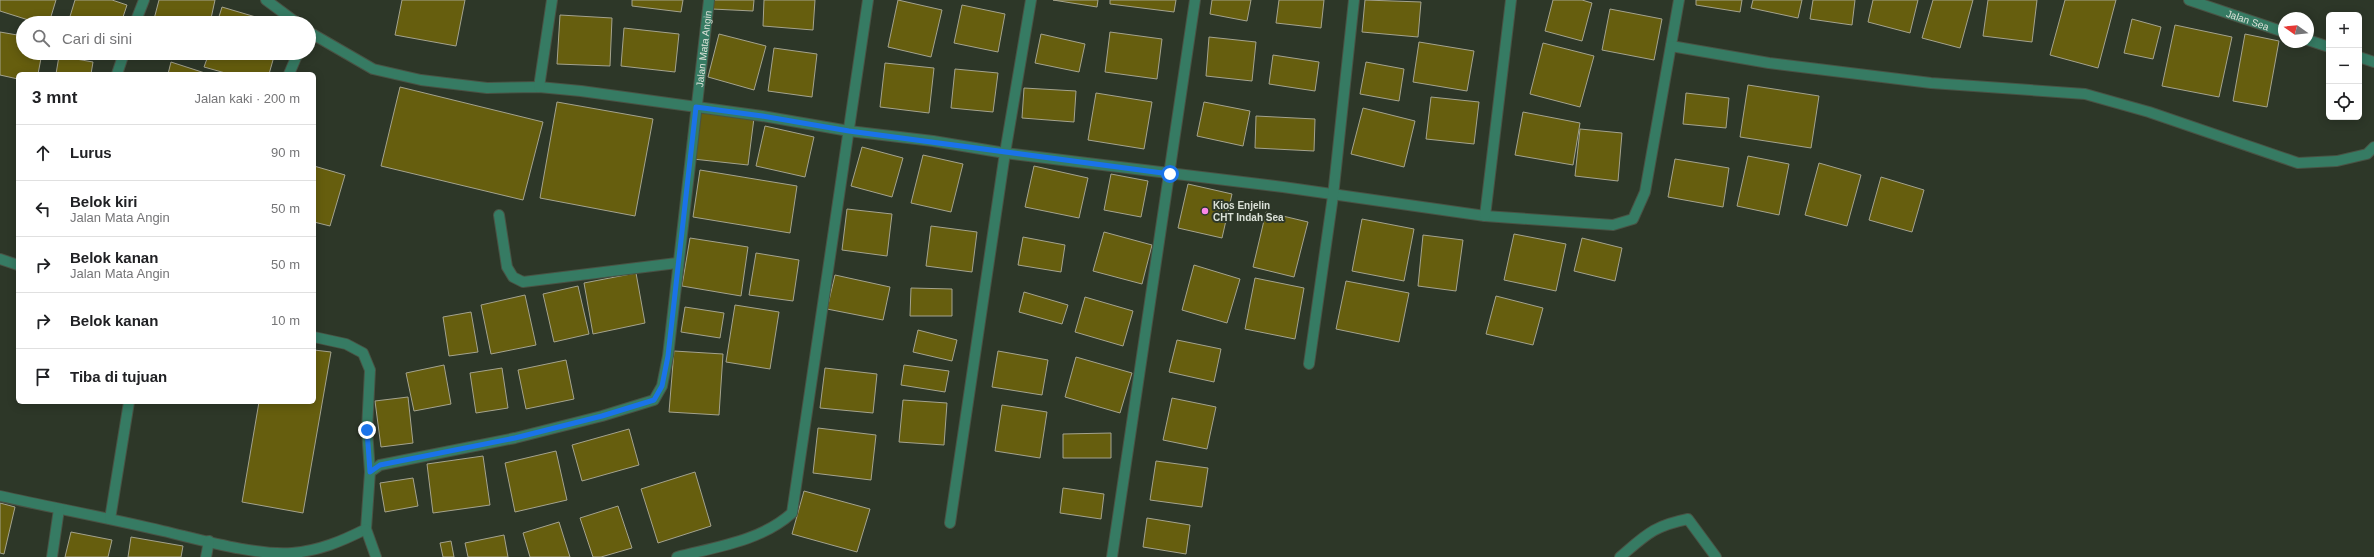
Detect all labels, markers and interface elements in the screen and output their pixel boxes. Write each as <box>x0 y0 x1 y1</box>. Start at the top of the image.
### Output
street label: Jalan Sea <box>2225 7 2271 32</box>
street label: Jalan Mata Angin <box>694 10 713 88</box>
north arrow <box>2278 12 2314 48</box>
map controls <box>2326 12 2362 120</box>
button: + <box>2326 12 2362 48</box>
search box <box>16 16 316 60</box>
icon: search <box>30 27 52 49</box>
text: Cari di sini <box>62 30 132 47</box>
button: − <box>2326 48 2362 84</box>
button: locate <box>2326 84 2362 120</box>
text: 3 mnt <box>32 88 77 107</box>
text: Jalan kaki · 200 m <box>195 91 300 106</box>
icon: ahead <box>32 142 54 164</box>
text: Lurus <box>70 144 112 161</box>
text: 90 m <box>271 145 300 160</box>
route start <box>1161 165 1179 183</box>
text: Belok kiri <box>70 193 138 210</box>
icon: left <box>32 198 54 220</box>
place label: Kios Enjelin CHT Indah Sea <box>1213 200 1284 223</box>
text: 50 m <box>271 201 300 216</box>
marker: Kios Enjelin CHT Indah Sea <box>1200 206 1210 216</box>
text: Jalan Mata Angin <box>70 210 170 225</box>
text: Belok kanan <box>70 249 158 266</box>
icon: right <box>32 254 54 276</box>
text: 50 m <box>271 257 300 272</box>
text: Jalan Mata Angin <box>70 266 170 281</box>
icon: right <box>32 310 54 332</box>
text: Belok kanan <box>70 312 158 329</box>
text: 10 m <box>271 313 300 328</box>
icon: arrive <box>32 366 54 388</box>
text: Tiba di tujuan <box>70 368 167 385</box>
route end <box>358 421 376 439</box>

